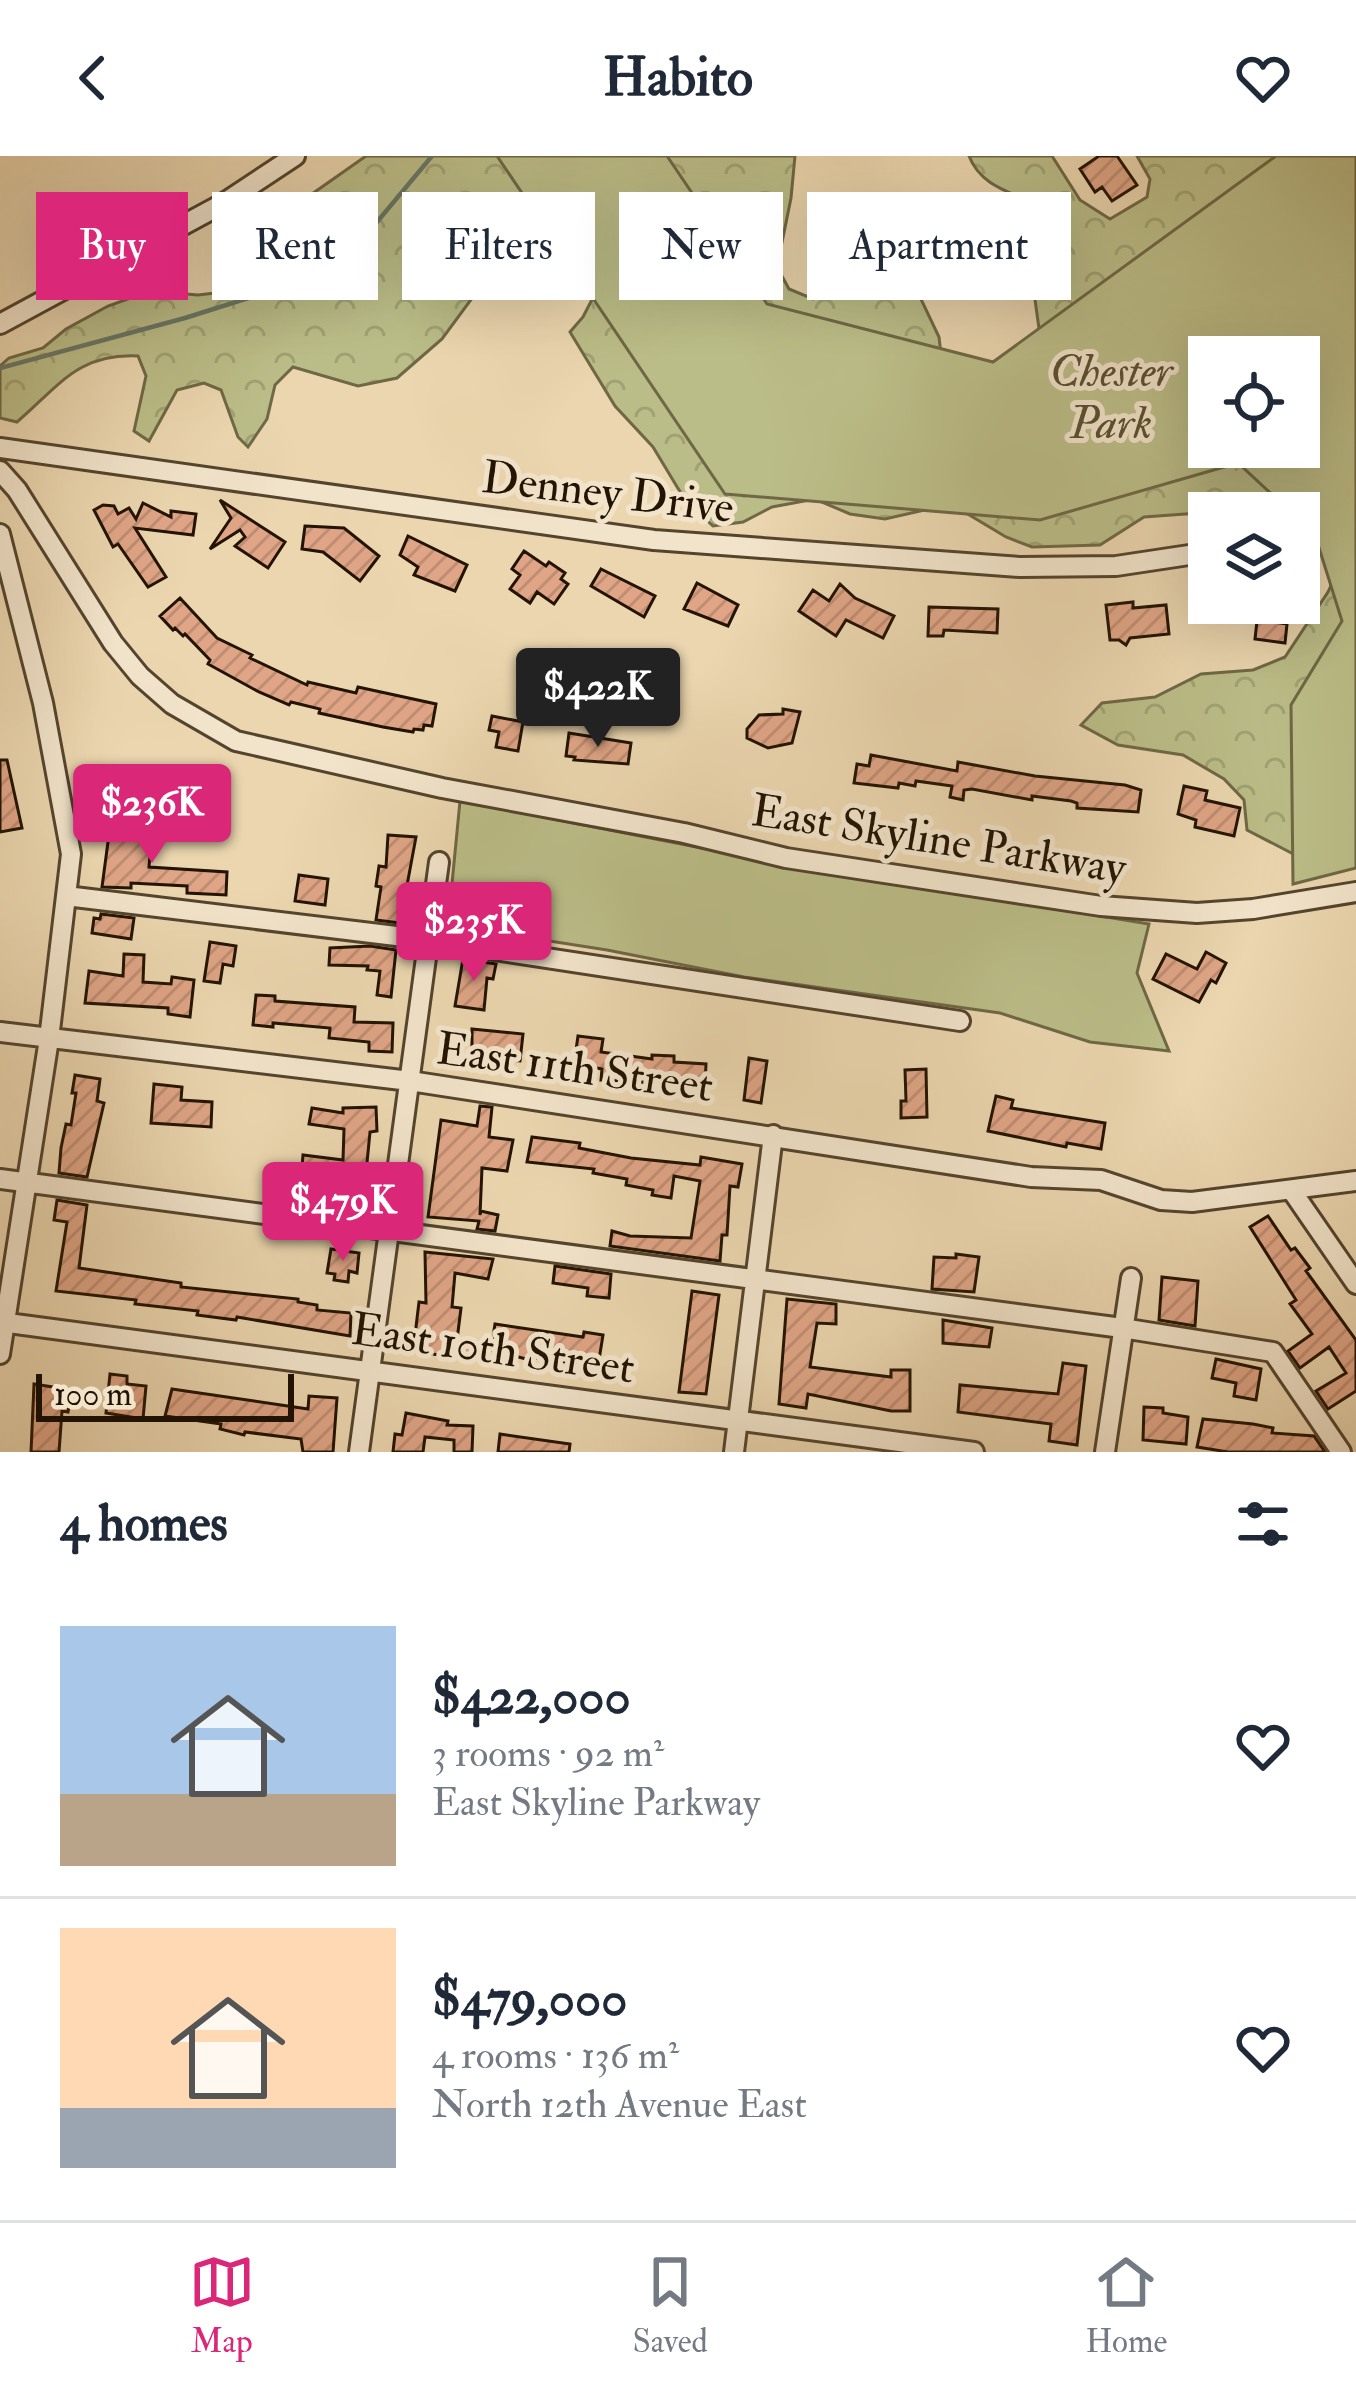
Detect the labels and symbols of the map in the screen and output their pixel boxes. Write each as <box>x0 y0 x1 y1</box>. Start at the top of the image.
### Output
park label: Chester Park <box>1050 344 1175 452</box>
street label: Denney Drive <box>479 450 737 536</box>
pin: $422K <box>514 648 682 750</box>
pin: $236K <box>68 764 236 866</box>
street label: East Skyline Parkway <box>747 783 1131 897</box>
pin: $235K <box>390 882 558 984</box>
street label: East 11th Street <box>433 1021 717 1115</box>
pin: $479K <box>259 1162 427 1264</box>
street label: East 10th Street <box>348 1301 638 1397</box>
scale bar <box>36 1368 294 1421</box>

